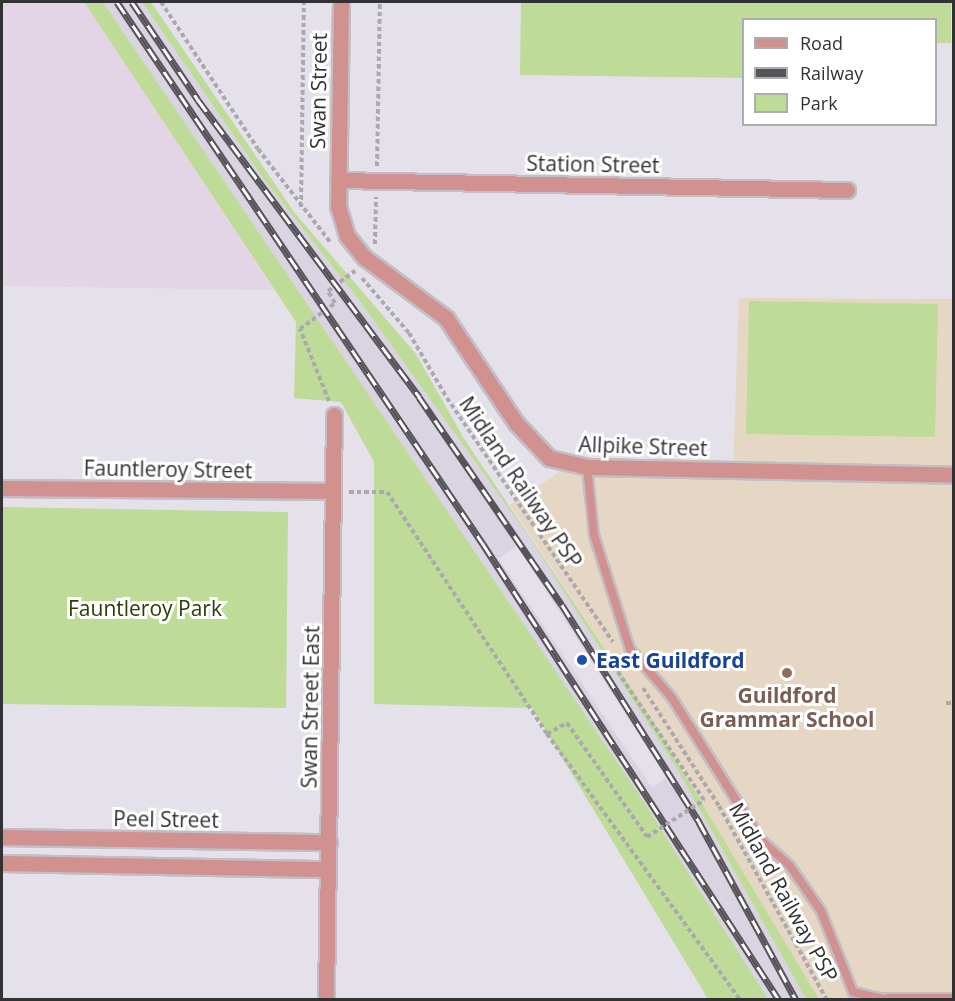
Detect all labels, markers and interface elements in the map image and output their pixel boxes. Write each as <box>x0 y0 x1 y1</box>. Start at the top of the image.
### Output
legend <box>742 18 937 126</box>
text: Road <box>800 31 843 55</box>
street label: Swan Street <box>304 33 332 149</box>
text: Railway <box>800 61 863 85</box>
text: Park <box>800 91 838 115</box>
street label: Station Street <box>526 150 660 178</box>
street label: Midland Railway PSP <box>454 392 588 572</box>
street label: Allpike Street <box>578 431 708 461</box>
street label: Fauntleroy Street <box>83 455 253 483</box>
park label: Fauntleroy Park <box>68 595 222 621</box>
street label: Swan Street East <box>296 625 324 789</box>
place label: East Guildford <box>596 647 745 673</box>
marker: East Guildford <box>573 651 591 669</box>
marker: Guildford Grammar School <box>780 666 794 680</box>
place label: Guildford Grammar School <box>700 682 874 732</box>
street label: Midland Railway PSP <box>724 798 844 986</box>
street label: Peel Street <box>113 805 219 833</box>

